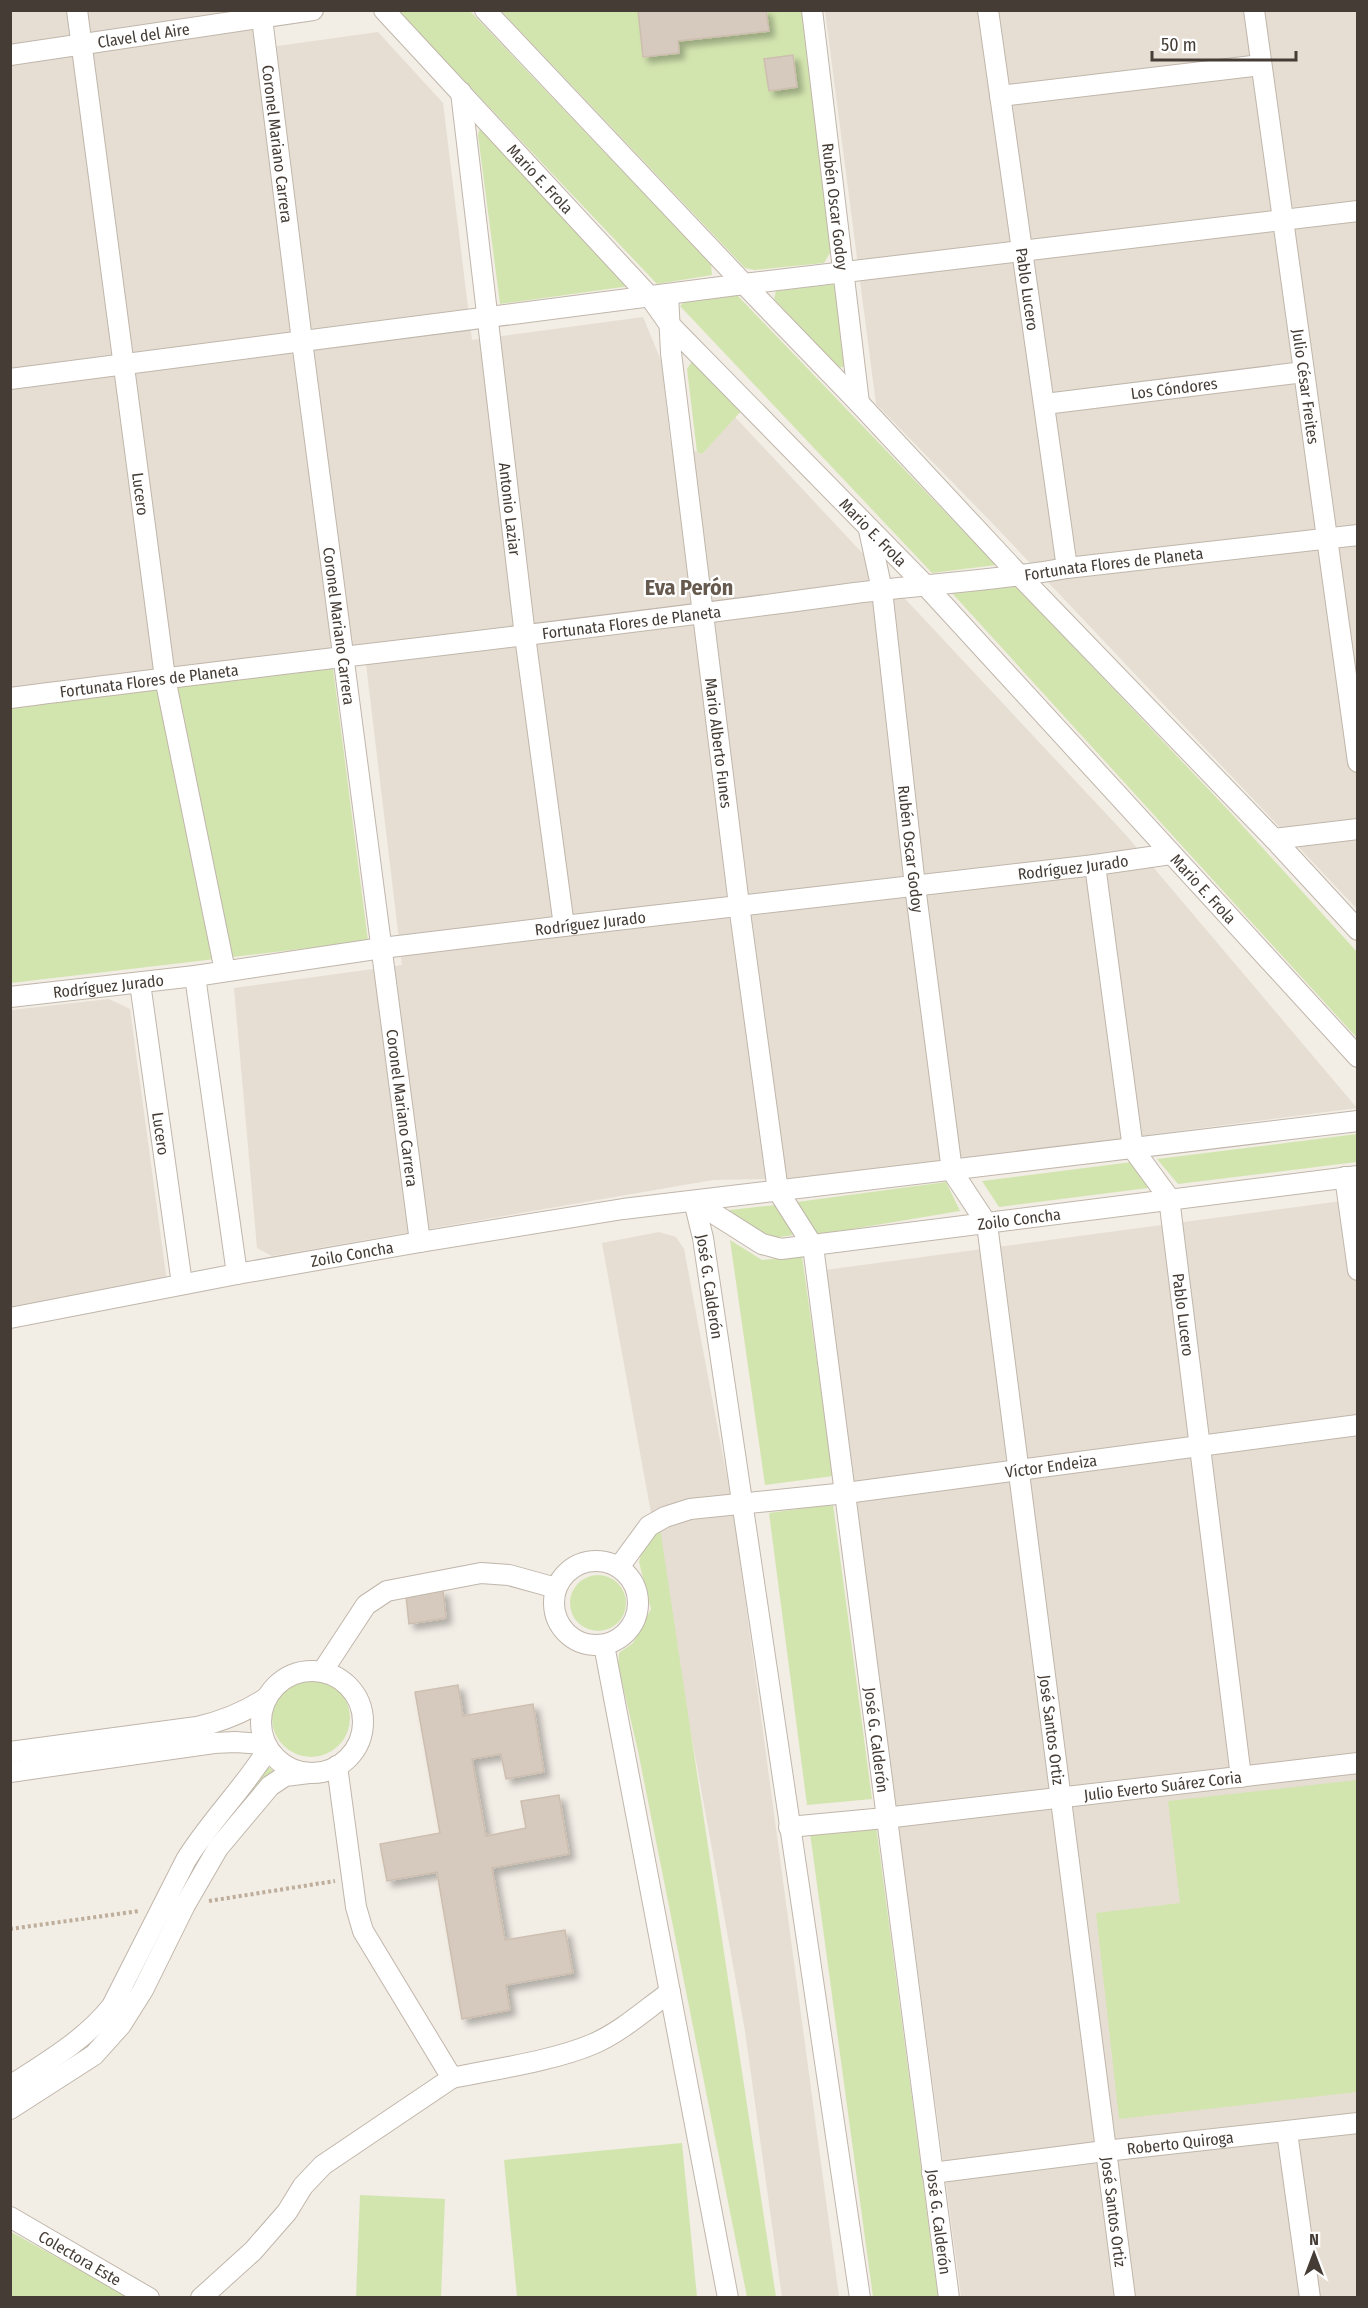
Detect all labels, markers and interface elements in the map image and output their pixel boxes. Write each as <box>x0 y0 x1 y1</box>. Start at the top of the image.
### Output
street label: Clavel del Aire <box>96 19 191 51</box>
scale bar <box>1152 24 1296 62</box>
text: 50 m <box>1161 34 1197 56</box>
street label: Coronel Mariano Carrera <box>258 64 297 224</box>
street label: Mario E. Frola <box>504 140 577 217</box>
street label: Rubén Oscar Godoy <box>818 142 853 272</box>
street label: Pablo Lucero <box>1012 247 1043 332</box>
street label: Julio César Freites <box>1289 328 1323 445</box>
street label: Los Cóndores <box>1130 373 1219 403</box>
street label: Antonio Laziar <box>495 462 525 557</box>
street label: Lucero <box>128 471 153 517</box>
street label: Mario E. Frola <box>836 494 911 570</box>
street label: Fortunata Flores de Planeta <box>1023 543 1204 584</box>
street label: Coronel Mariano Carrera <box>320 546 359 706</box>
district label: Eva Perón <box>645 574 733 601</box>
street label: Fortunata Flores de Planeta <box>541 602 722 643</box>
street label: Fortunata Flores de Planeta <box>58 660 240 701</box>
street label: Mario Alberto Funes <box>701 677 736 809</box>
street label: Rubén Oscar Godoy <box>894 784 928 915</box>
street label: Mario E. Frola <box>1167 850 1240 928</box>
street label: Rodríguez Jurado <box>1017 851 1130 883</box>
street label: Rodríguez Jurado <box>534 907 647 939</box>
street label: Rodríguez Jurado <box>52 970 165 1002</box>
street label: Coronel Mariano Carrera <box>383 1028 422 1188</box>
street label: Lucero <box>149 1111 173 1156</box>
street label: Zoilo Concha <box>976 1204 1062 1234</box>
street label: José G. Calderón <box>693 1232 727 1340</box>
street label: Zoilo Concha <box>309 1237 395 1270</box>
street label: Pablo Lucero <box>1169 1272 1198 1357</box>
street label: Víctor Endeiza <box>1004 1450 1098 1481</box>
street label: José Santos Ortiz <box>1035 1674 1068 1786</box>
street label: José G. Calderón <box>861 1686 893 1794</box>
street label: Julio Everto Suárez Coria <box>1083 1767 1243 1804</box>
street label: Roberto Quiroga <box>1126 2127 1235 2158</box>
street label: José Santos Ortiz <box>1097 2156 1130 2268</box>
street label: José G. Calderón <box>923 2168 955 2276</box>
north arrow <box>1284 2224 1344 2284</box>
street label: Colectora Este <box>35 2226 125 2289</box>
text: N <box>1309 2230 1319 2249</box>

